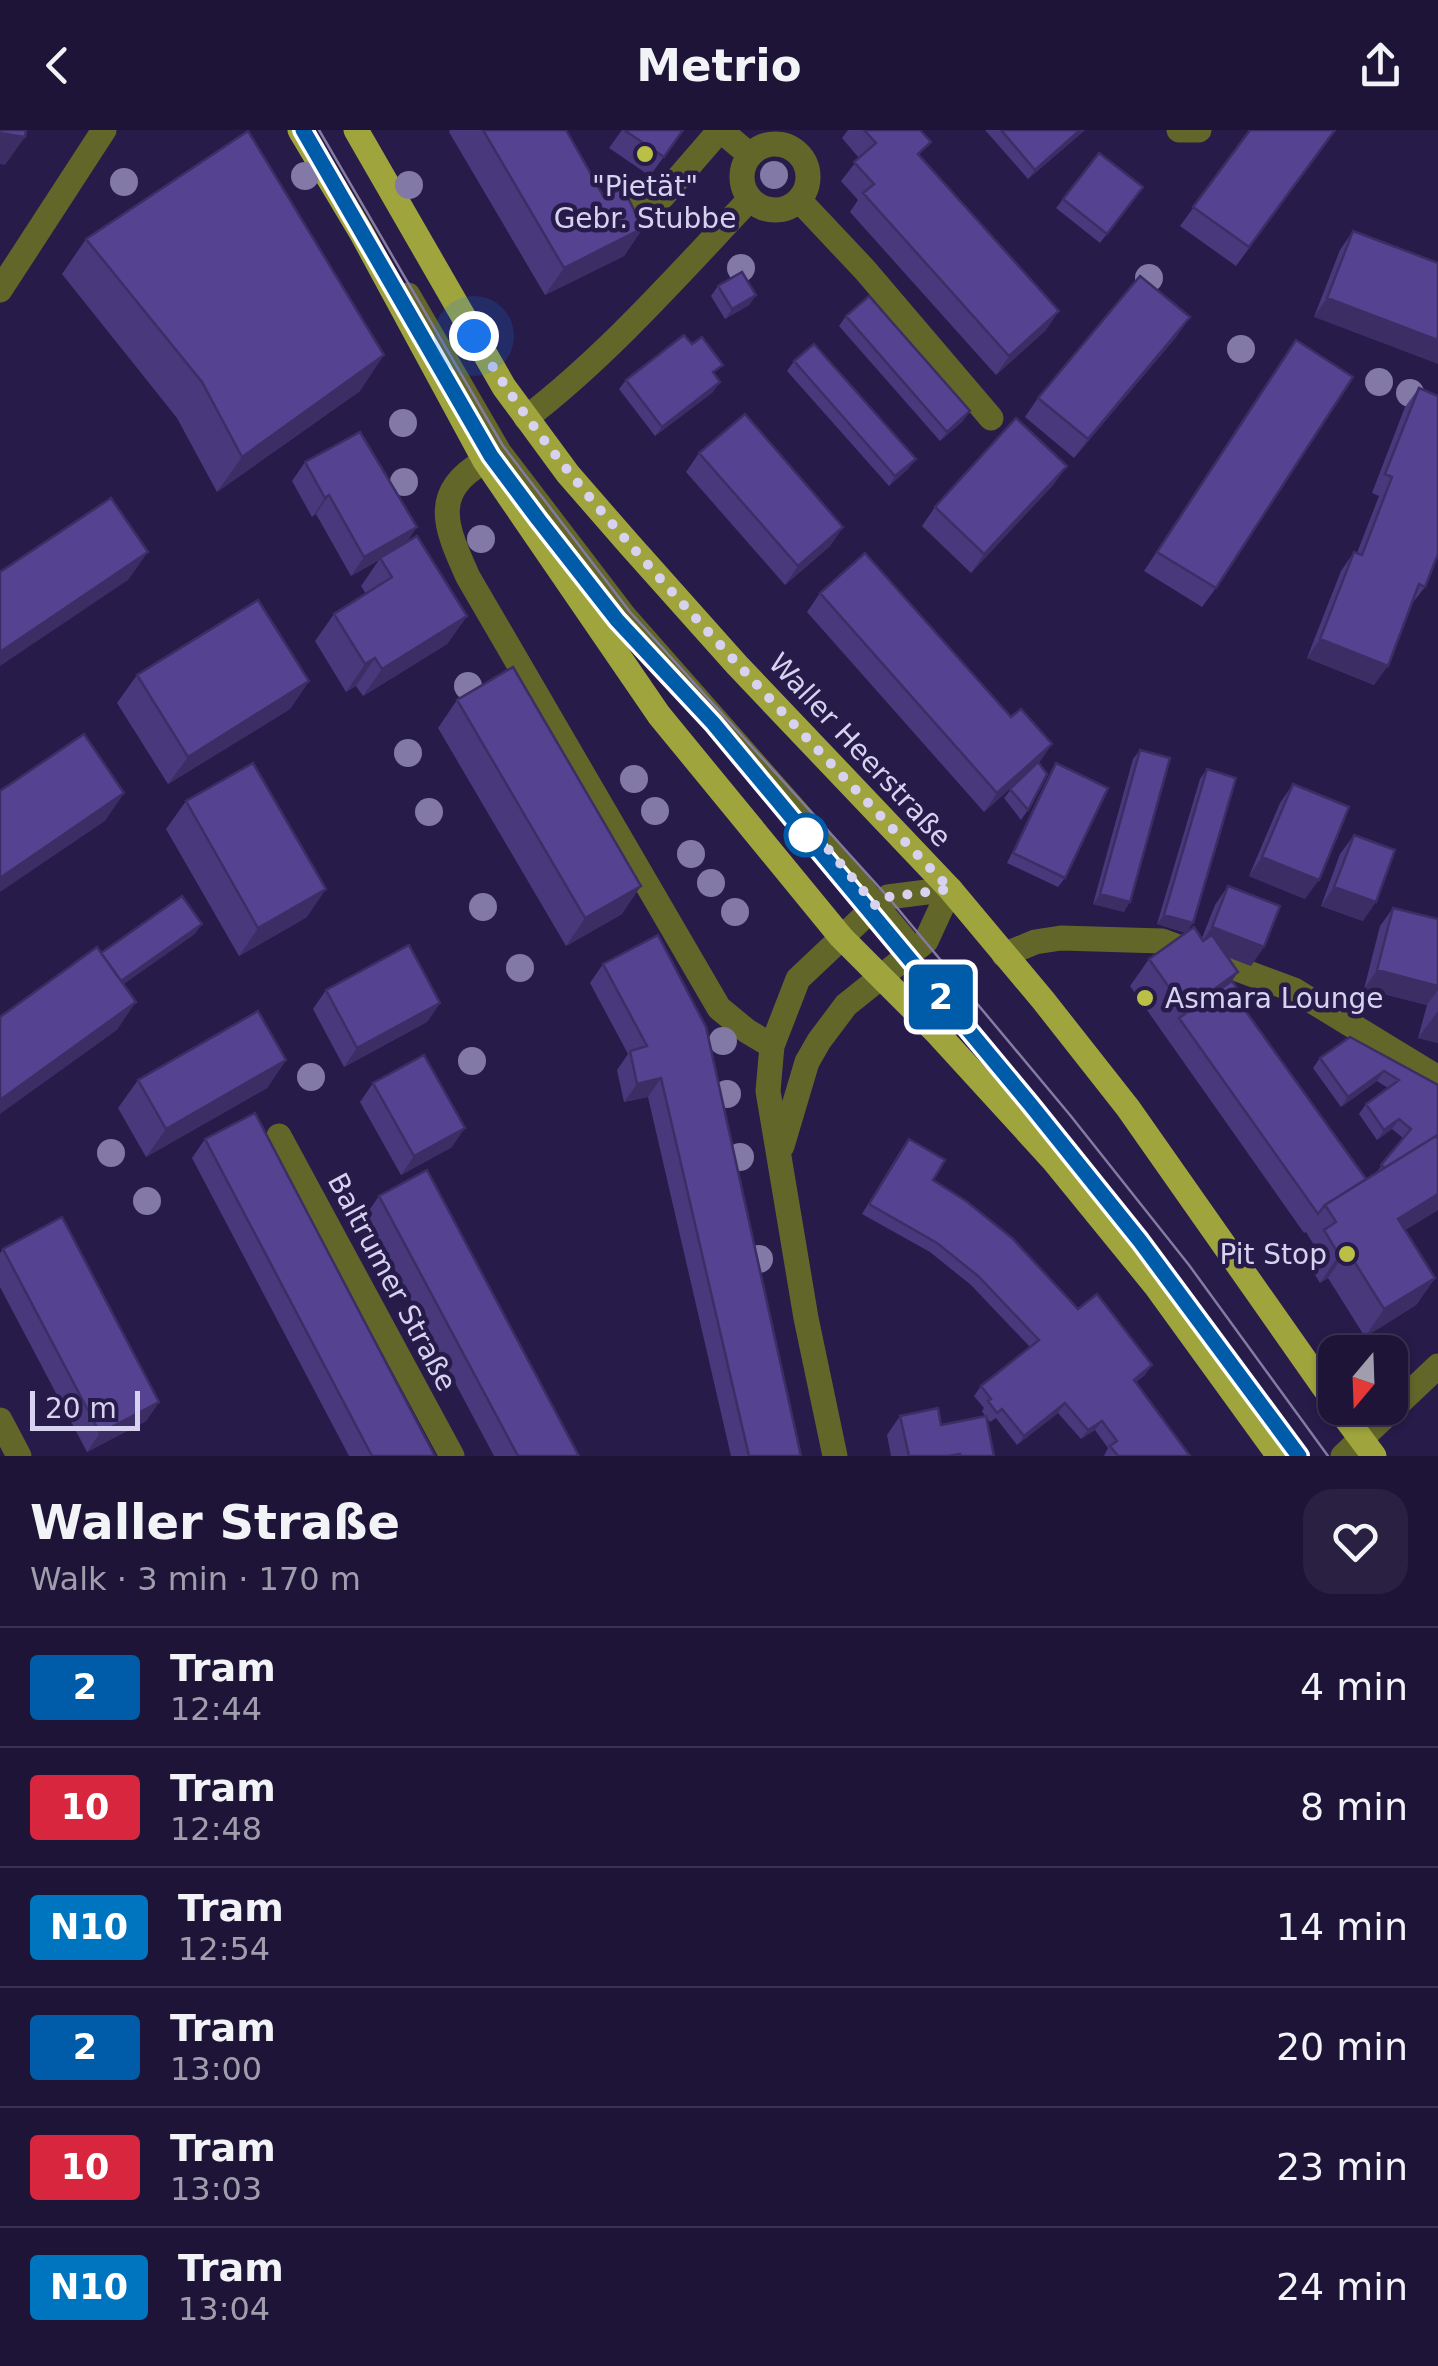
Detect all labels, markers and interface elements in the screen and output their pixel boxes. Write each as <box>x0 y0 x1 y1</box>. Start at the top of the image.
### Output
icon: back <box>30 38 85 93</box>
icon: share <box>1353 38 1408 93</box>
text: Metrio <box>636 39 802 92</box>
marker: "Pietät" Gebr. Stubbe <box>634 143 656 165</box>
place label: "Pietät" Gebr. Stubbe <box>554 170 736 235</box>
your location <box>449 311 499 361</box>
street label: Waller Heerstraße <box>762 646 958 854</box>
unlabelled marker <box>785 814 827 856</box>
line badge: 2 <box>908 964 974 1030</box>
text: 2 <box>929 977 953 1017</box>
place label: Asmara Lounge <box>1165 982 1383 1015</box>
marker: Asmara Lounge <box>1134 987 1156 1009</box>
street label: Baltrumer Straße <box>321 1168 463 1396</box>
place label: Pit Stop <box>1219 1238 1327 1271</box>
marker: Pit Stop <box>1336 1243 1358 1265</box>
north arrow <box>1318 1335 1408 1425</box>
map controls <box>1318 1335 1408 1425</box>
scale bar <box>30 1386 140 1430</box>
text: 20 m <box>45 1392 117 1425</box>
button: heart <box>1303 1489 1408 1594</box>
text: Waller Straße <box>30 1494 400 1550</box>
text: Walk · 3 min · 170 m <box>30 1560 361 1598</box>
text: Tram <box>170 1646 276 1690</box>
text: 4 min <box>1300 1665 1408 1709</box>
text: 2 <box>73 1667 97 1707</box>
text: 12:44 <box>170 1690 262 1728</box>
text: Tram <box>170 1766 276 1810</box>
text: 8 min <box>1300 1785 1408 1829</box>
text: 10 <box>61 1787 109 1827</box>
text: 12:48 <box>170 1810 262 1848</box>
text: Tram <box>178 1886 284 1930</box>
text: 14 min <box>1276 1905 1408 1949</box>
text: N10 <box>50 1907 128 1947</box>
text: 12:54 <box>178 1930 270 1968</box>
text: Tram <box>170 2006 276 2050</box>
text: 20 min <box>1276 2025 1408 2069</box>
text: 2 <box>73 2027 97 2067</box>
text: 13:00 <box>170 2050 262 2088</box>
text: Tram <box>170 2126 276 2170</box>
text: 23 min <box>1276 2145 1408 2189</box>
text: 10 <box>61 2147 109 2187</box>
text: 13:03 <box>170 2170 262 2208</box>
text: Tram <box>178 2246 284 2290</box>
text: 24 min <box>1276 2265 1408 2309</box>
text: N10 <box>50 2267 128 2307</box>
text: 13:04 <box>178 2290 270 2328</box>

